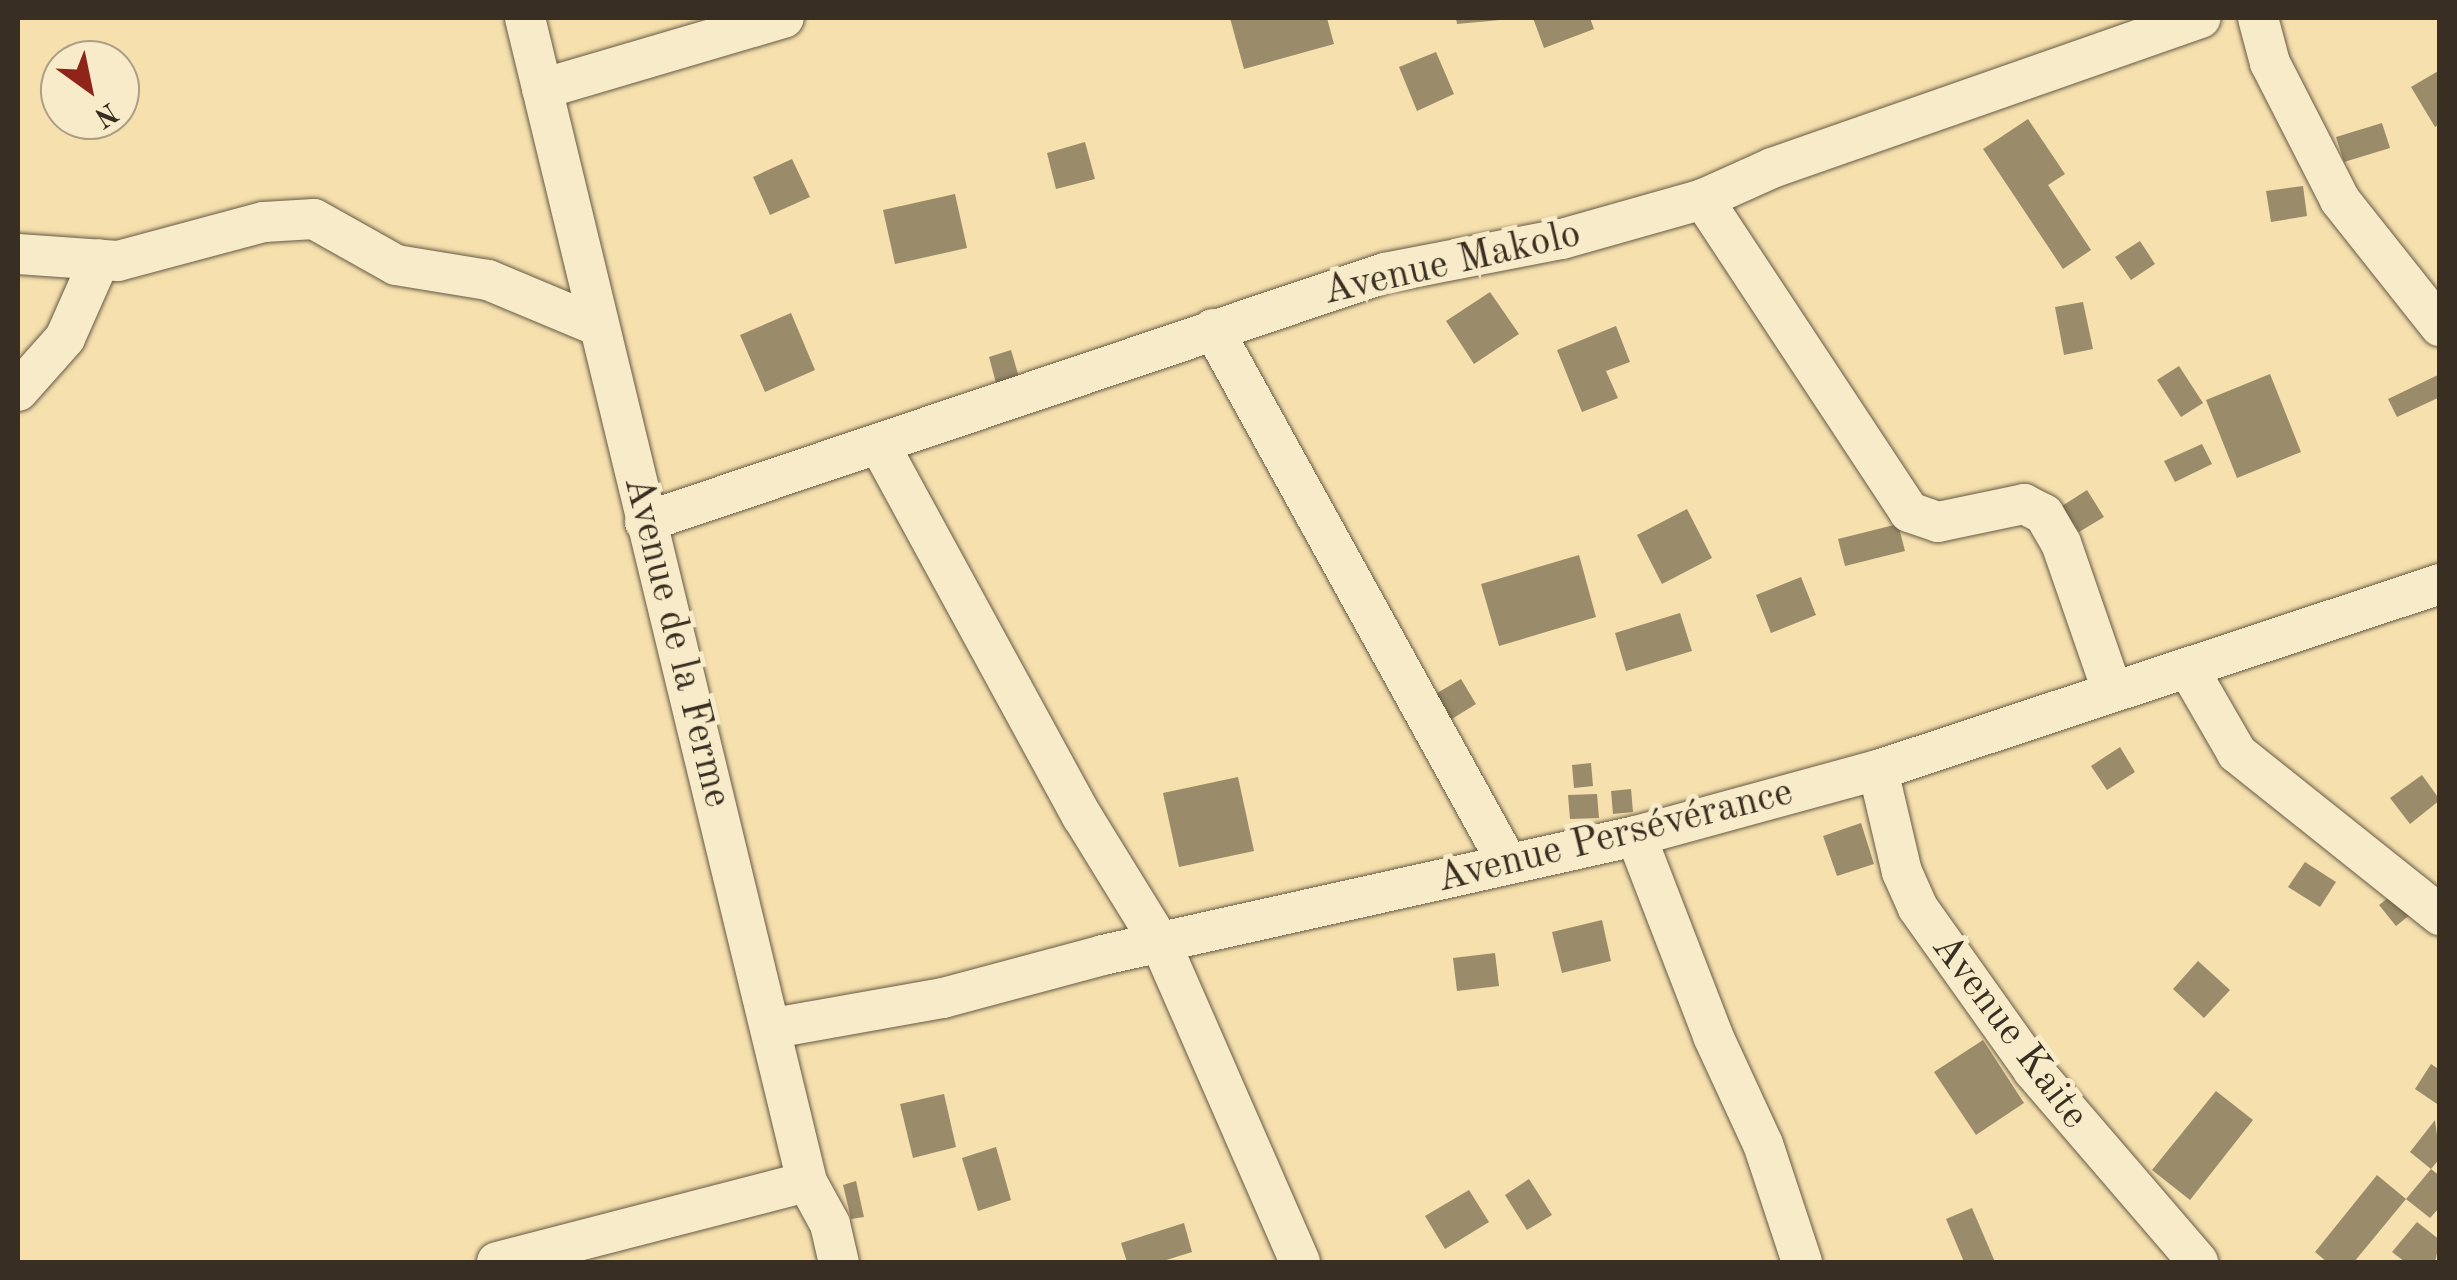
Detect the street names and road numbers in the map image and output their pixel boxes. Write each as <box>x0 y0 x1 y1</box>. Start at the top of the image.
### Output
street label: Avenue Makolo <box>1319 211 1585 317</box>
street label: Avenue de la Ferme <box>612 471 740 813</box>
street label: Avenue Persévérance <box>1432 770 1798 904</box>
street label: Avenue Kaite <box>1920 925 2098 1139</box>

